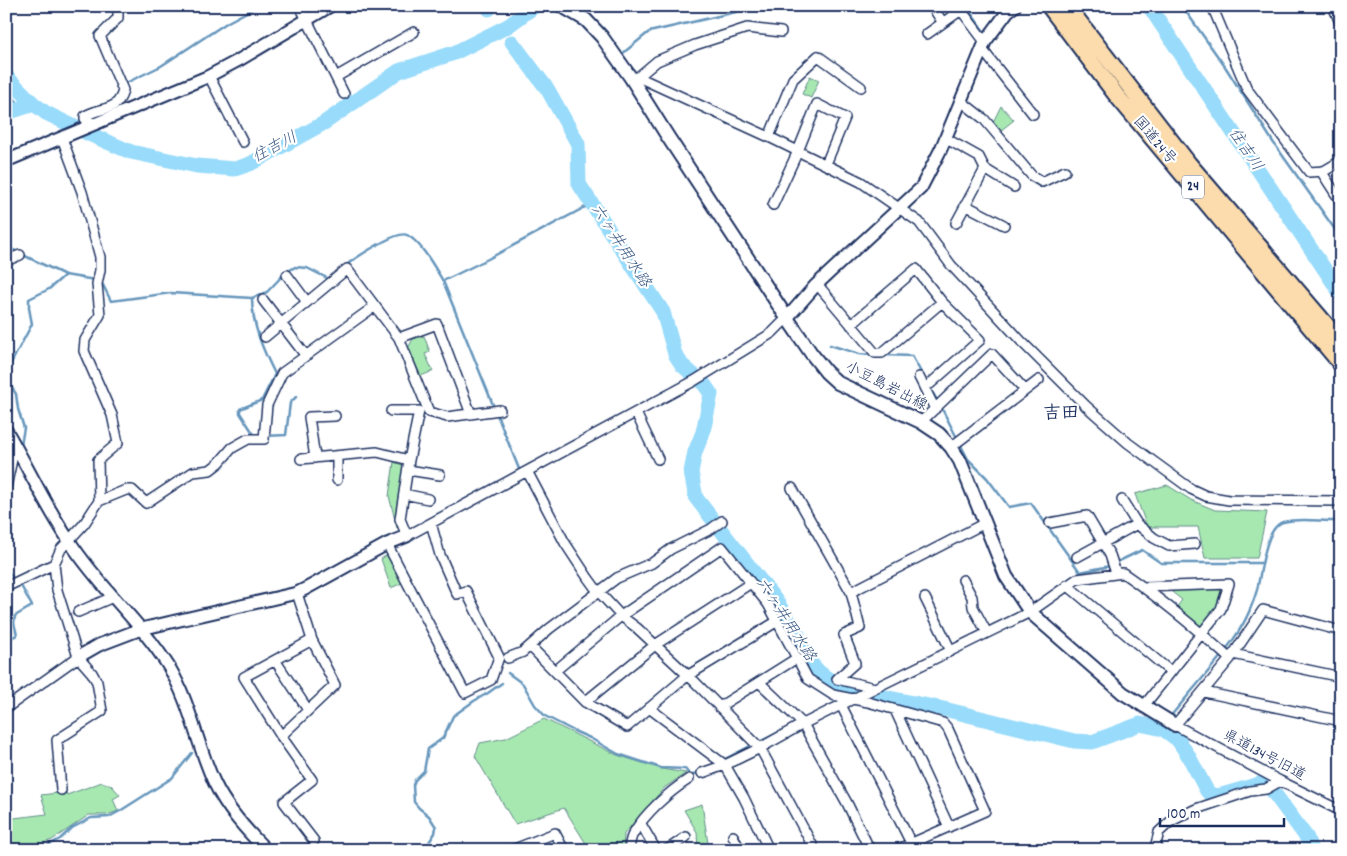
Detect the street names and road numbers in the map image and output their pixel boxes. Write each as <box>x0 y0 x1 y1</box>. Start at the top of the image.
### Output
street label: 国道24号 <box>1127 112 1181 170</box>
road number: 24 <box>1182 176 1204 198</box>
street label: 小豆島岩出線 <box>841 357 931 417</box>
street label: 県道134号旧道 <box>1219 725 1309 787</box>

